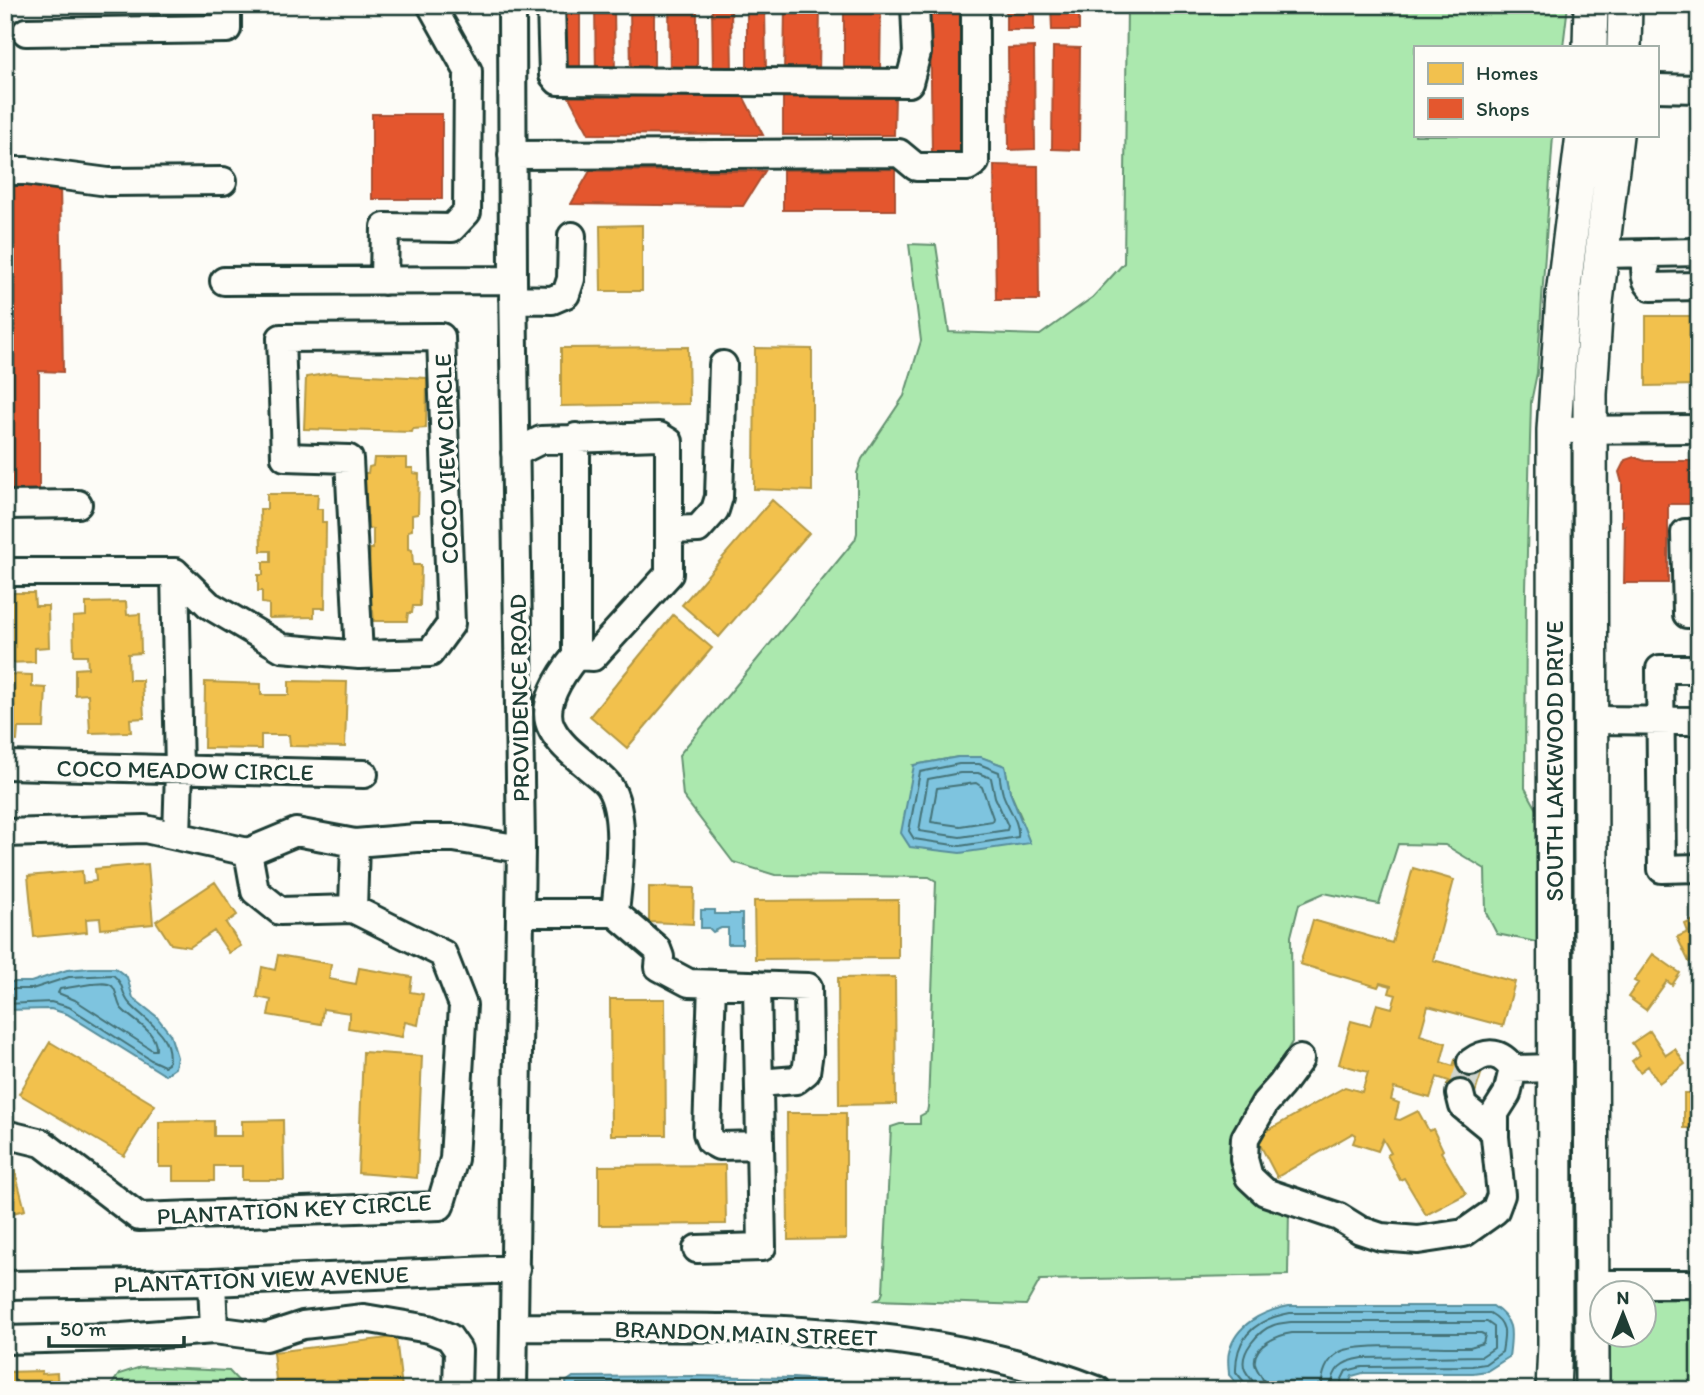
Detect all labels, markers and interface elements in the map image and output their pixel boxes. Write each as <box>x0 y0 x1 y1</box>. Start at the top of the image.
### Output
legend <box>1414 46 1658 136</box>
text: Homes <box>1476 60 1538 85</box>
text: Shops <box>1476 96 1530 121</box>
street label: COCO VIEW CIRCLE <box>428 353 464 565</box>
street label: PROVIDENCE ROAD <box>503 594 535 802</box>
street label: SOUTH LAKEWOOD DRIVE <box>1540 621 1569 902</box>
street label: COCO MEADOW CIRCLE <box>56 753 314 787</box>
street label: PLANTATION KEY CIRCLE <box>156 1187 432 1231</box>
street label: PLANTATION VIEW AVENUE <box>113 1259 409 1299</box>
north arrow <box>1588 1280 1658 1350</box>
text: N <box>1617 1286 1629 1309</box>
scale bar <box>49 1304 184 1348</box>
street label: BRANDON MAIN STREET <box>614 1314 878 1352</box>
text: 50 m <box>60 1316 107 1341</box>

